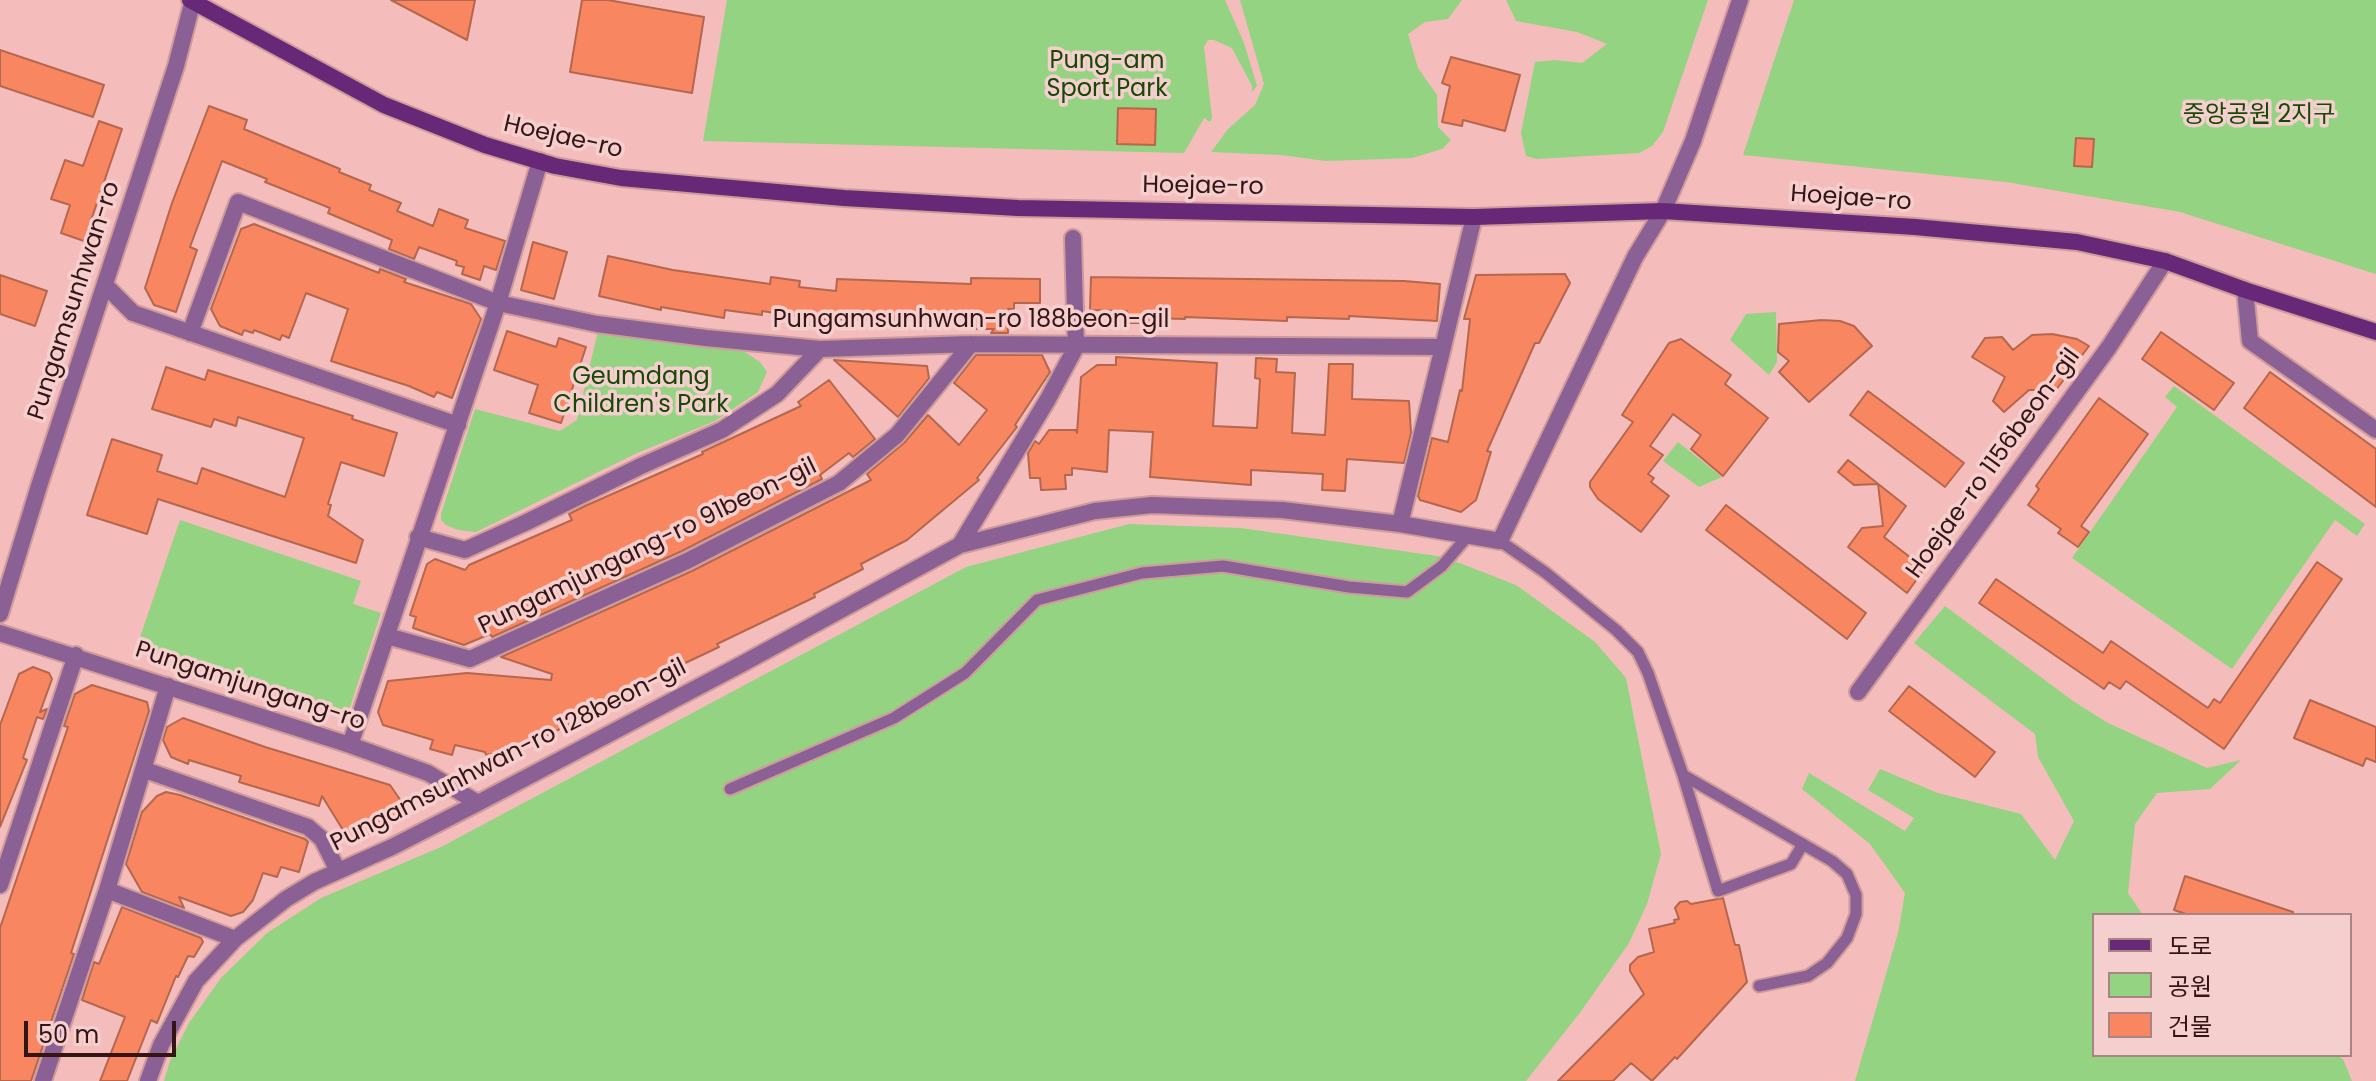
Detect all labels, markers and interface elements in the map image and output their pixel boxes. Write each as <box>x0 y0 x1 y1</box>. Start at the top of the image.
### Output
park label: Pung-am Sport Park <box>1046 48 1168 104</box>
park label: 중앙공원 2지구 <box>2183 102 2335 130</box>
street label: Hoejae-ro <box>501 110 625 166</box>
street label: Hoejae-ro <box>1142 172 1264 202</box>
street label: Pungamsunhwan-ro <box>23 178 127 424</box>
street label: Hoejae-ro <box>1789 180 1913 218</box>
street label: Pungamsunhwan-ro 188beon-gil <box>773 307 1169 335</box>
street label: Hoejae-ro 1156beon-gil <box>1901 344 2087 584</box>
park label: Geumdang Children's Park <box>553 364 729 420</box>
street label: Pungamjungang-ro 91beon-gil <box>474 452 822 642</box>
street label: Pungamjungang-ro <box>131 636 369 738</box>
street label: Pungamsunhwan-ro 128beon-gil <box>326 653 692 859</box>
legend <box>2092 913 2352 1057</box>
text: 도로 <box>2168 930 2212 963</box>
text: 공원 <box>2168 970 2212 1003</box>
scale bar <box>28 1005 180 1055</box>
text: 건물 <box>2168 1010 2212 1043</box>
text: 50 m <box>38 1018 99 1051</box>

